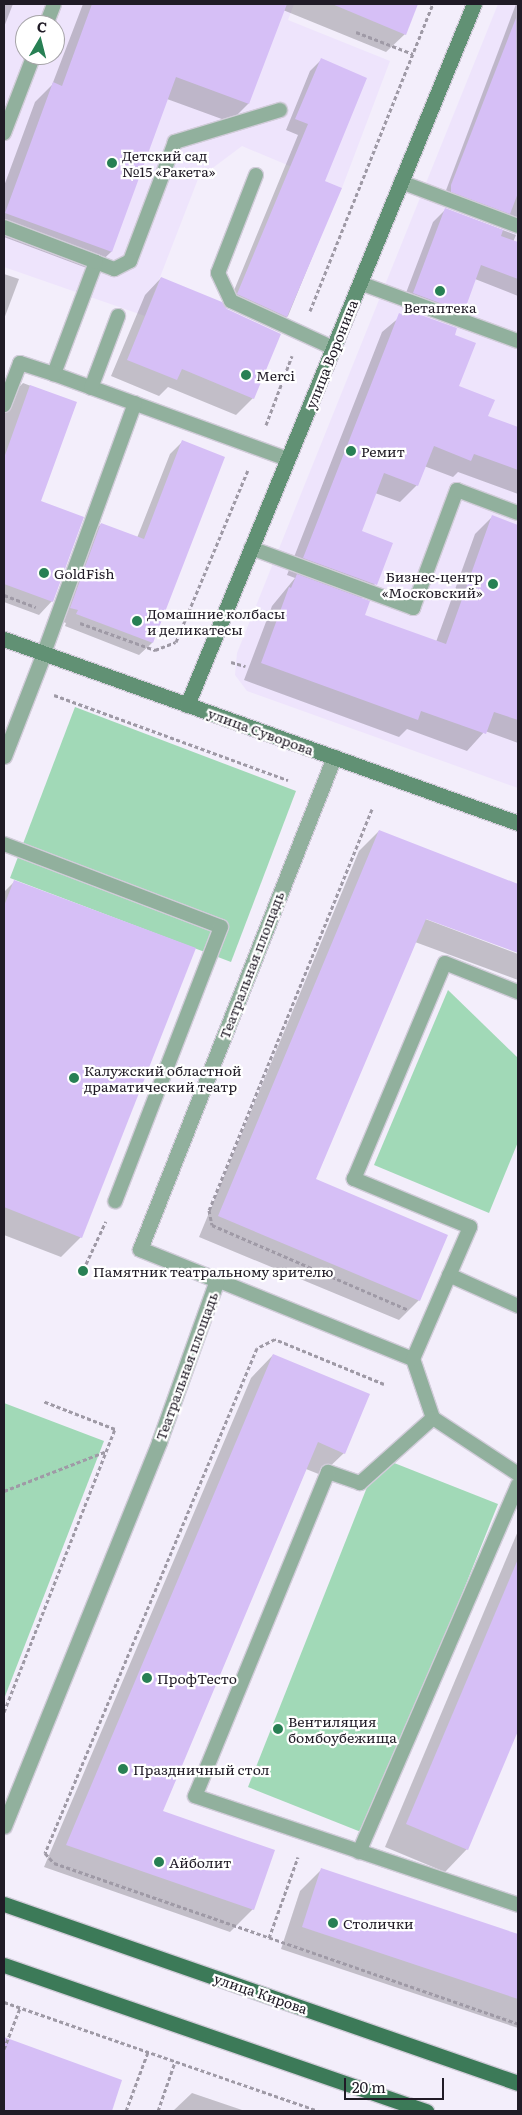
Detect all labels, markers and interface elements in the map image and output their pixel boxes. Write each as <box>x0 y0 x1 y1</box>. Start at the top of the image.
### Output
north arrow <box>15 15 65 65</box>
text: С <box>36 16 48 37</box>
place label: Детский сад №15 «Ракета» <box>122 147 216 180</box>
marker: Детский сад №15 «Ракета» <box>106 157 118 169</box>
marker: Ветаптека <box>434 285 446 297</box>
street label: улица Воронина <box>301 297 361 411</box>
place label: Ветаптека <box>403 299 477 315</box>
place label: Merci <box>256 367 295 383</box>
marker: Merci <box>240 369 252 381</box>
place label: Ремит <box>361 443 405 459</box>
marker: Ремит <box>345 445 357 457</box>
place label: GoldFish <box>54 565 114 581</box>
marker: GoldFish <box>38 567 50 579</box>
place label: Бизнес-центр «Московский» <box>382 568 483 600</box>
marker: Бизнес-центр «Московский» <box>487 578 499 590</box>
place label: Домашние колбасы и деликатесы <box>147 605 285 638</box>
marker: Домашние колбасы и деликатесы <box>131 615 143 627</box>
street label: улица Суворова <box>206 704 316 758</box>
street label: Театральная площадь <box>215 889 287 1041</box>
place label: Калужский областной драматический театр <box>84 1062 242 1094</box>
marker: Калужский областной драматический театр <box>68 1072 80 1084</box>
place label: Памятник театральному зрителю <box>93 1263 333 1279</box>
marker: Памятник театральному зрителю <box>77 1265 89 1277</box>
street label: Театральная площадь <box>151 1289 221 1443</box>
place label: ПрофТесто <box>157 1670 237 1686</box>
marker: ПрофТесто <box>141 1672 153 1684</box>
place label: Вентиляция бомбоубежища <box>288 1713 397 1745</box>
marker: Вентиляция бомбоубежища <box>272 1723 284 1735</box>
place label: Праздничный стол <box>133 1761 269 1777</box>
marker: Праздничный стол <box>117 1763 129 1775</box>
place label: Айболит <box>169 1854 231 1870</box>
marker: Айболит <box>153 1856 165 1868</box>
place label: Столички <box>343 1915 414 1931</box>
marker: Столички <box>327 1917 339 1929</box>
street label: улица Кирова <box>212 1969 310 2017</box>
scale bar <box>347 2068 447 2100</box>
text: 20 m <box>352 2075 386 2098</box>

